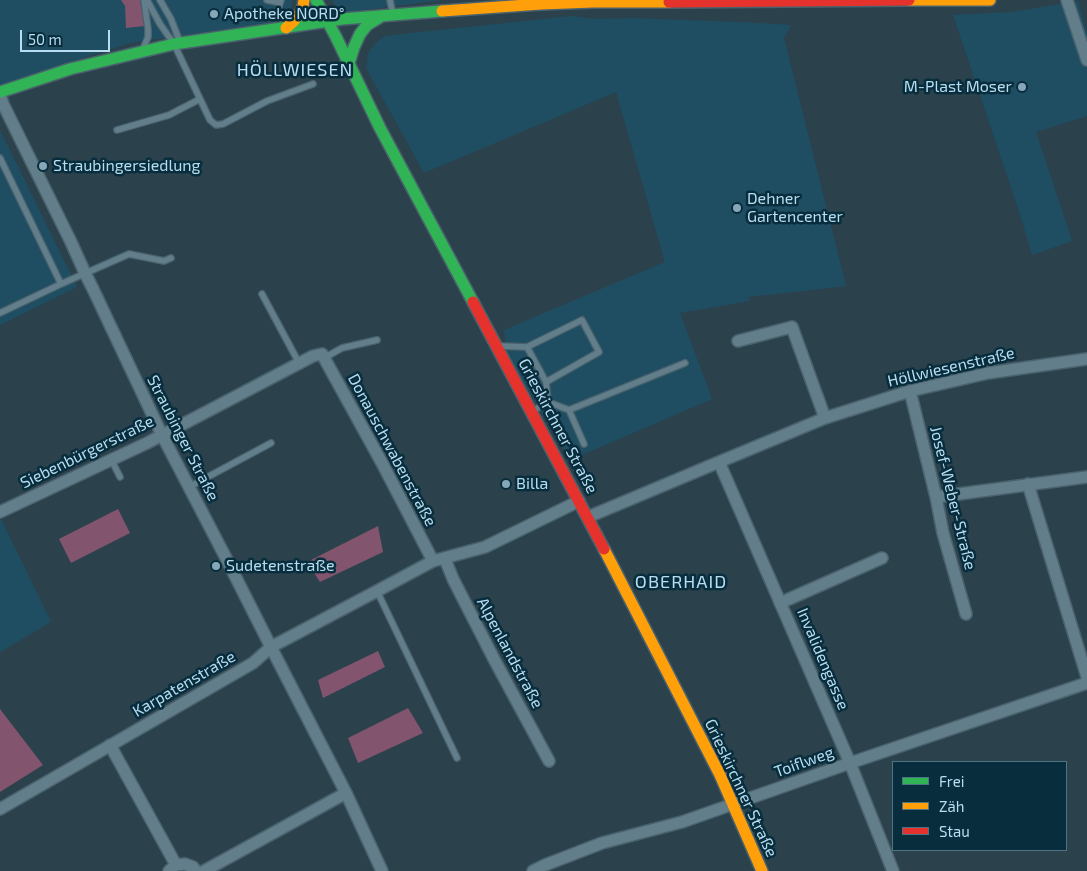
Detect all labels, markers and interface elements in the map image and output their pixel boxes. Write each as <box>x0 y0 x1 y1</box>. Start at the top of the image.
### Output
place label: Apotheke NORD° <box>224 4 345 24</box>
marker: Apotheke NORD° <box>208 8 220 20</box>
scale bar <box>22 20 112 52</box>
text: 50 m <box>28 30 62 48</box>
district label: HÖLLWIESEN <box>236 59 354 81</box>
place label: M-Plast Moser <box>904 77 1012 97</box>
marker: M-Plast Moser <box>1016 81 1028 93</box>
place label: Straubingersiedlung <box>53 156 201 176</box>
marker: Straubingersiedlung <box>37 160 49 172</box>
place label: Dehner Gartencenter <box>747 189 843 227</box>
marker: Dehner Gartencenter <box>731 202 743 214</box>
street label: Höllwiesenstraße <box>886 343 1016 391</box>
street label: Grieskirchner Straße <box>514 355 602 497</box>
street label: Donauschwabenstraße <box>344 370 440 530</box>
street label: Straubinger Straße <box>143 372 223 504</box>
street label: Siebenbürgerstraße <box>17 411 157 493</box>
street label: Josef-Weber-Straße <box>926 424 980 572</box>
place label: Billa <box>516 474 548 494</box>
marker: Billa <box>500 478 512 490</box>
place label: Sudetenstraße <box>226 556 335 576</box>
marker: Sudetenstraße <box>210 560 222 572</box>
district label: OBERHAID <box>634 571 728 593</box>
street label: Alpenlandstraße <box>473 594 547 712</box>
street label: Invalidengasse <box>793 605 853 713</box>
street label: Karpatenstraße <box>129 647 239 721</box>
street label: Grieskirchner Straße <box>701 716 781 860</box>
street label: Toiflweg <box>772 742 836 782</box>
legend <box>892 761 1067 851</box>
text: Frei <box>939 772 964 790</box>
text: Zäh <box>939 797 964 815</box>
text: Stau <box>939 822 970 840</box>

